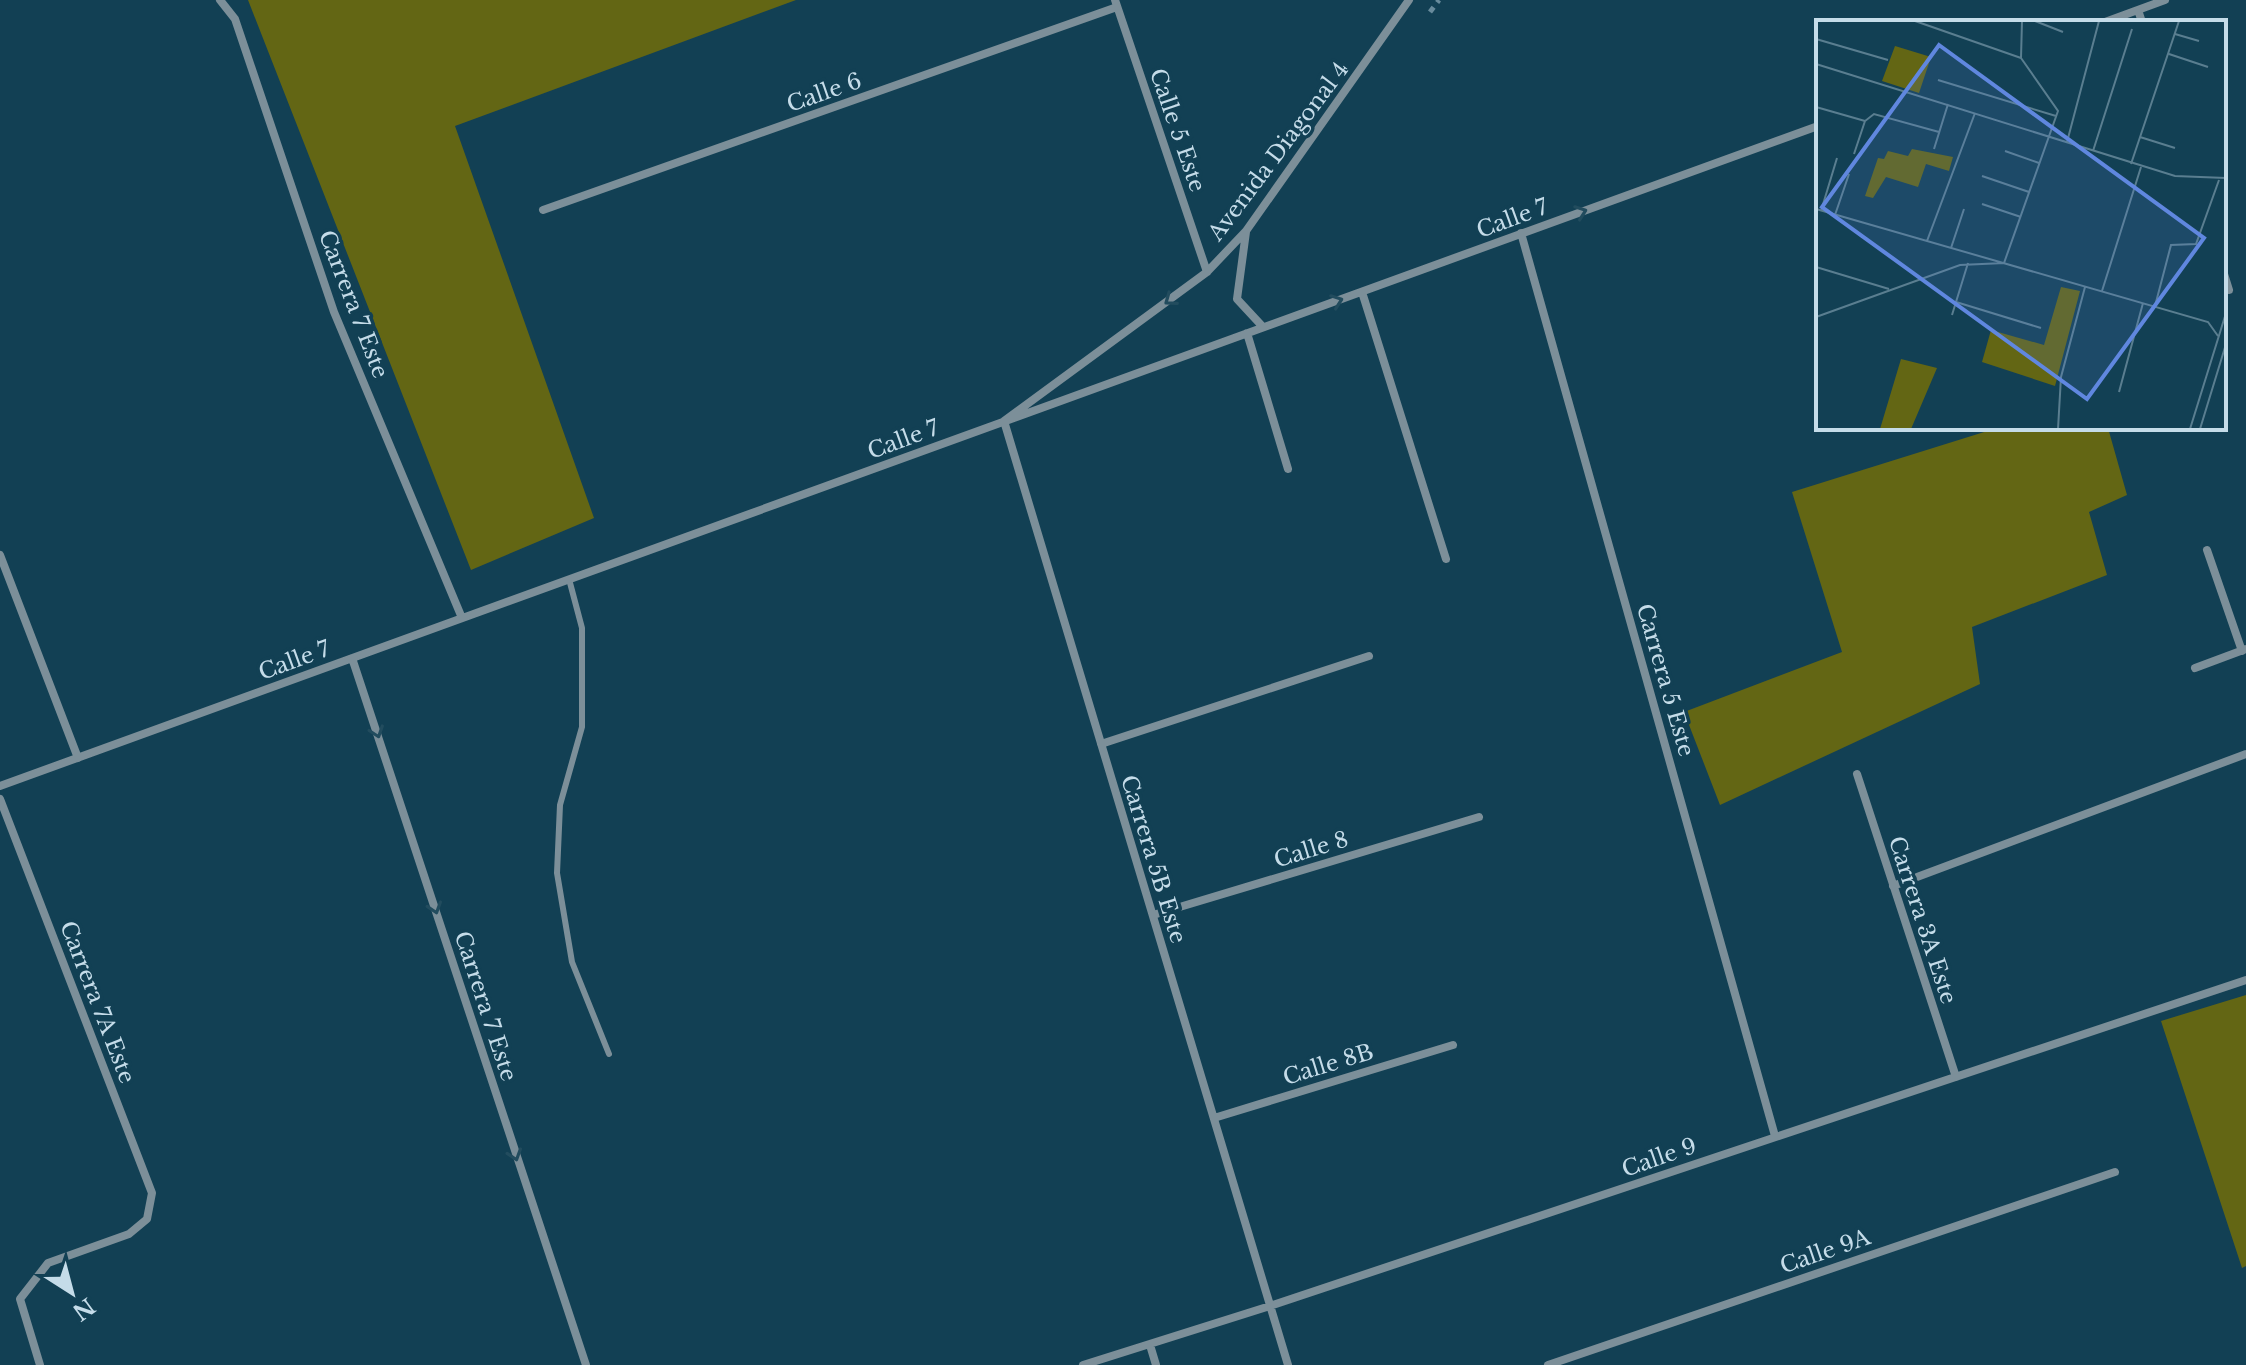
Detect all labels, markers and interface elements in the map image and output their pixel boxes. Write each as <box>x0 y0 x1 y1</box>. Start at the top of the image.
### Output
inset map <box>1816 20 2226 430</box>
street label: Avenida Diagonal 4 <box>1202 56 1355 247</box>
street label: Calle 5 Este <box>1144 65 1211 195</box>
street label: Calle 6 <box>783 67 865 118</box>
street label: Calle 7 <box>1473 193 1552 244</box>
one-way arrow <box>1573 205 1587 222</box>
street label: Carrera 7 Este <box>313 226 394 382</box>
one-way arrow <box>1164 290 1178 304</box>
one-way arrow <box>1329 294 1343 310</box>
street label: Calle 7 <box>864 414 943 465</box>
street label: Carrera 5 Este <box>1631 601 1700 760</box>
street label: Calle 7 <box>255 635 334 686</box>
one-way arrow <box>367 724 383 738</box>
street label: Carrera 5B Este <box>1115 772 1192 947</box>
street label: Calle 8 <box>1271 825 1352 874</box>
street label: Carrera 3A Este <box>1883 833 1962 1007</box>
one-way arrow <box>426 900 442 914</box>
street label: Carrera 7A Este <box>54 917 141 1087</box>
street label: Carrera 7 Este <box>449 928 522 1085</box>
street label: Calle 8B <box>1280 1038 1377 1091</box>
street label: Calle 9 <box>1618 1132 1700 1183</box>
one-way arrow <box>506 1148 522 1161</box>
street label: Calle 9A <box>1776 1223 1875 1279</box>
north arrow <box>32 1253 112 1333</box>
text: N <box>67 1292 100 1326</box>

